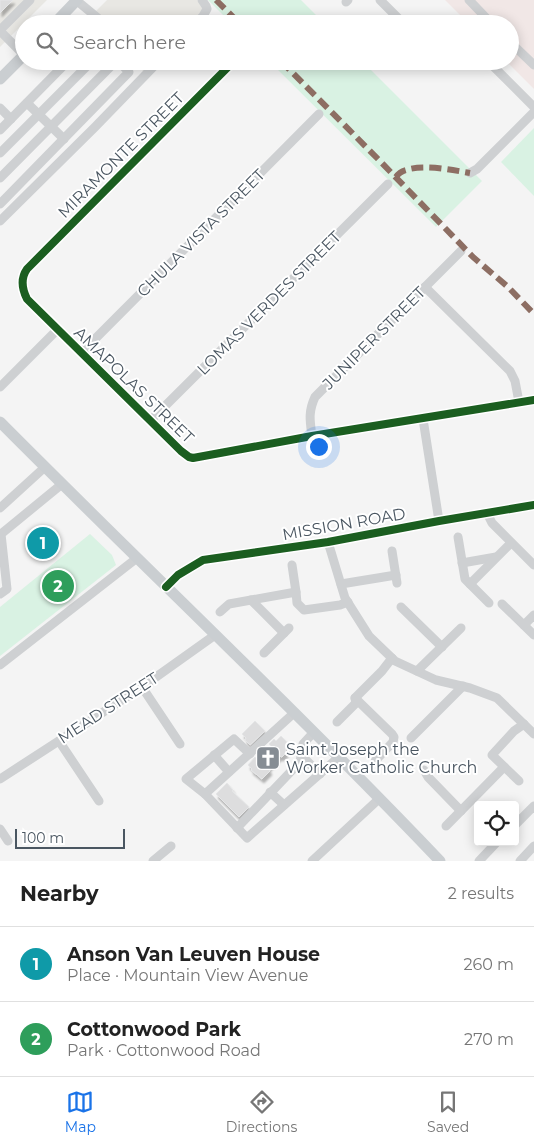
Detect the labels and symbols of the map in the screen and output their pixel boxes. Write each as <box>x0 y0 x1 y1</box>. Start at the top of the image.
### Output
street label: MIRAMONTE STREET <box>54 88 188 222</box>
street label: CHULA VISTA STREET <box>133 165 269 301</box>
street label: LOMAS VERDES STREET <box>193 227 345 379</box>
street label: JUNIPER STREET <box>318 282 430 394</box>
street label: AMAPOLAS STREET <box>70 323 198 448</box>
your location <box>306 434 332 460</box>
street label: MISSION ROAD <box>281 504 407 544</box>
pin: 1 <box>27 524 59 562</box>
pin: 2 <box>42 567 74 605</box>
street label: MEAD STREET <box>54 668 162 748</box>
place label: Saint Joseph the Worker Catholic Church <box>286 740 477 777</box>
church icon: Saint Joseph the Worker Catholic Church <box>255 745 281 771</box>
scale bar <box>15 826 125 849</box>

